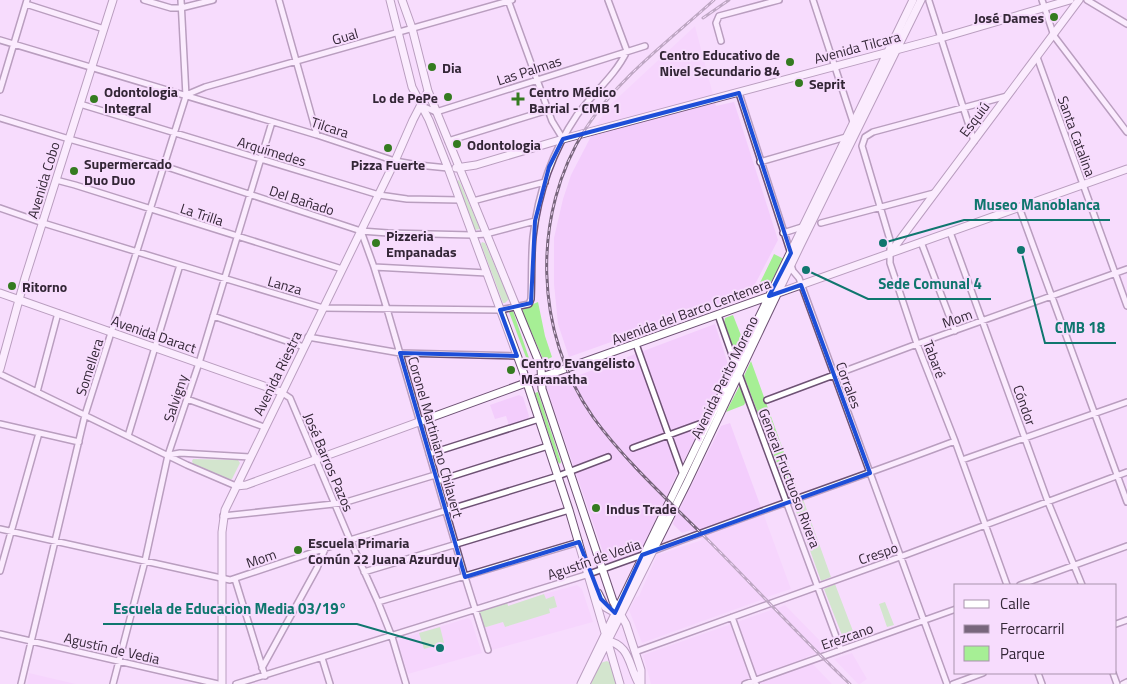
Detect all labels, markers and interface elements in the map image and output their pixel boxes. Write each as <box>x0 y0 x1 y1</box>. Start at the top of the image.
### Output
place label: José Dames <box>974 7 1044 28</box>
marker: José Dames <box>1048 11 1060 23</box>
street label: Gual <box>329 22 361 50</box>
street label: Avenida Tilcara <box>812 25 902 69</box>
place label: Centro Educativo de Nivel Secundario 84 <box>659 44 780 81</box>
street label: Las Palmas <box>494 50 564 90</box>
marker: Centro Educativo de Nivel Secundario 84 <box>784 56 796 68</box>
place label: Dia <box>442 57 462 78</box>
marker: Dia <box>426 61 438 73</box>
place label: Seprit <box>809 73 845 94</box>
marker: Seprit <box>793 77 805 89</box>
place label: Odontologia Integral <box>104 81 178 118</box>
place label: Centro Médico Barrial - CMB 1 <box>529 81 621 118</box>
place label: Lo de PePe <box>372 87 438 108</box>
marker: Lo de PePe <box>442 91 454 103</box>
marker: Centro Médico Barrial - CMB 1 <box>511 92 525 106</box>
marker: Odontologia Integral <box>88 93 100 105</box>
street label: Santa Catalina <box>1053 93 1101 179</box>
street label: Esquiú <box>954 97 994 141</box>
street label: Tilcara <box>308 111 352 143</box>
street label: Arquímedes <box>235 131 309 171</box>
place label: Odontologia <box>467 134 541 155</box>
marker: Odontologia <box>451 138 463 150</box>
street label: Avenida Cobo <box>21 139 65 221</box>
marker: Pizza Fuerte <box>382 142 394 154</box>
place label: Supermercado Duo Duo <box>84 153 172 190</box>
place label: Pizza Fuerte <box>351 154 425 175</box>
marker: Supermercado Duo Duo <box>68 165 80 177</box>
street label: Del Bañado <box>267 180 337 220</box>
callout: Museo Manoblanca <box>964 190 1110 220</box>
text: Museo Manoblanca <box>974 193 1101 216</box>
street label: La Trilla <box>178 197 226 231</box>
place label: Pizzeria Empanadas <box>386 225 457 262</box>
marker: Pizzeria Empanadas <box>370 237 382 249</box>
callout: Sede Comunal 4 <box>868 269 991 299</box>
street label: Lanza <box>265 270 305 300</box>
street label: Avenida del Barco Centenera <box>609 272 773 350</box>
text: Sede Comunal 4 <box>878 272 982 295</box>
place label: Ritorno <box>22 276 67 297</box>
marker: Ritorno <box>6 280 18 292</box>
street label: Mom <box>939 303 975 333</box>
street label: Avenida Daract <box>109 310 199 358</box>
street label: Avenida Perito Moreno <box>685 312 763 442</box>
callout: CMB 18 <box>1045 313 1116 343</box>
text: CMB 18 <box>1055 316 1105 339</box>
street label: Avenida Riestra <box>247 327 307 419</box>
street label: Somellera <box>70 336 108 398</box>
street label: Tabaré <box>918 337 952 381</box>
place label: Centro Evangelisto Maranatha <box>521 352 635 389</box>
street label: Coronel Martiniano Chilavert <box>403 354 469 520</box>
street label: Corrales <box>831 359 867 411</box>
marker: Centro Evangelisto Maranatha <box>505 364 517 376</box>
street label: Salvigny <box>157 371 193 425</box>
street label: Cóndor <box>1008 382 1042 428</box>
street label: General Fructuoso Rivera <box>754 405 826 551</box>
street label: José Barros Pazos <box>299 409 359 515</box>
place label: Indus Trade <box>606 498 677 519</box>
marker: Indus Trade <box>590 502 602 514</box>
place label: Escuela Primaria Común 22 Juana Azurduy <box>308 532 459 569</box>
street label: Agustín de Vedia <box>544 533 644 585</box>
street label: Crespo <box>855 536 901 570</box>
street label: Mom <box>243 543 279 573</box>
marker: Escuela Primaria Común 22 Juana Azurduy <box>292 544 304 556</box>
legend <box>954 584 1117 674</box>
text: Calle <box>1000 592 1030 615</box>
callout: Escuela de Educacion Media 03/19° <box>103 594 357 624</box>
text: Escuela de Educacion Media 03/19° <box>113 597 347 620</box>
street label: Erezcano <box>818 617 876 655</box>
text: Ferrocarril <box>1000 617 1065 640</box>
street label: Agustín de Vedia <box>62 627 162 669</box>
text: Parque <box>1000 642 1045 665</box>

